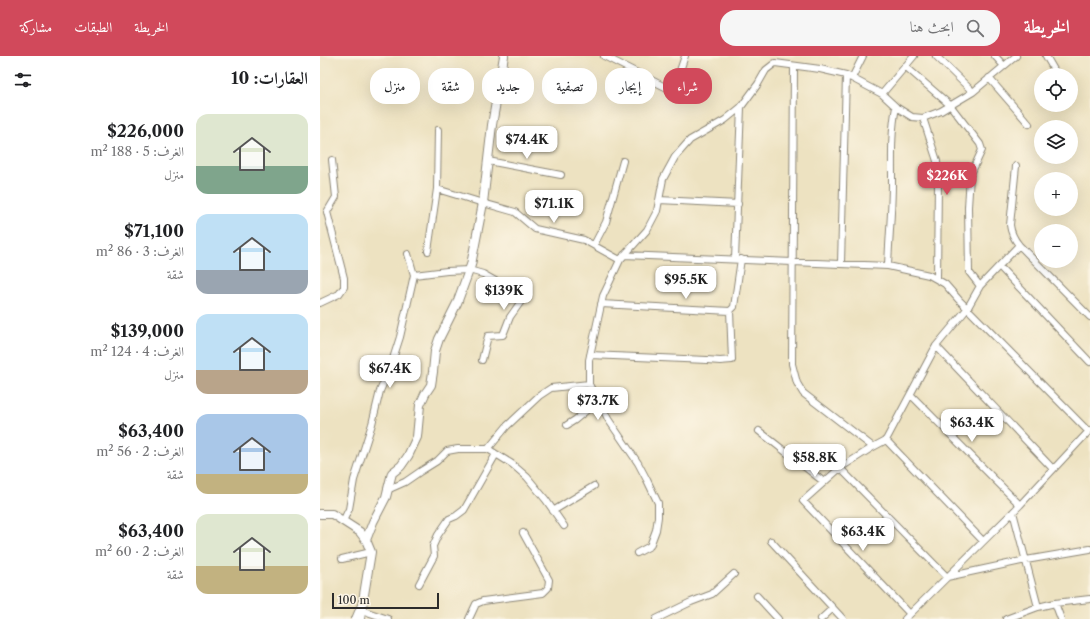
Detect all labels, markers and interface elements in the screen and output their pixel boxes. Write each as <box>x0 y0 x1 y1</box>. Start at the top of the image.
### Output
search box <box>720 10 1000 46</box>
text: الخريطة <box>1024 15 1070 38</box>
text: ابحث هنا <box>910 17 954 36</box>
icon: search <box>964 17 986 39</box>
text: مشاركة <box>20 18 52 36</box>
text: الطبقات <box>74 18 112 36</box>
text: الخريطة <box>134 18 168 36</box>
text: العقارات: 10 <box>231 68 308 88</box>
chip: منزل <box>370 68 420 104</box>
chip: شقة <box>428 68 474 104</box>
chip: جديد <box>482 68 534 104</box>
chip: تصفية <box>542 68 597 104</box>
chip: إيجار <box>605 68 655 104</box>
chip: شراء <box>663 68 712 104</box>
map controls <box>1034 68 1078 268</box>
button: locate <box>1034 68 1078 112</box>
icon: filters <box>12 69 34 91</box>
button: layers <box>1034 120 1078 164</box>
text: $226,000 <box>107 121 184 141</box>
pin: $74.4K <box>494 126 560 160</box>
icon: home <box>228 130 276 178</box>
text: $74.4K <box>505 131 549 147</box>
text: الغرف: 5 · 188 m² <box>90 143 184 159</box>
pin: $226K <box>919 162 975 196</box>
text: منزل <box>164 166 184 182</box>
text: $226K <box>927 167 967 183</box>
button: + <box>1034 172 1078 216</box>
pin: $71.1K <box>521 190 587 224</box>
text: $71.1K <box>534 195 574 211</box>
text: $71,100 <box>124 221 184 241</box>
button: − <box>1034 224 1078 268</box>
icon: home <box>228 230 276 278</box>
text: الغرف: 3 · 86 m² <box>96 243 184 259</box>
text: شقة <box>167 266 184 282</box>
pin: $95.5K <box>653 266 719 300</box>
text: $95.5K <box>664 271 708 287</box>
pin: $139K <box>476 277 532 311</box>
text: $139K <box>485 282 523 298</box>
text: $139,000 <box>111 321 184 341</box>
icon: home <box>228 330 276 378</box>
text: الغرف: 4 · 124 m² <box>90 343 184 359</box>
pin: $67.4K <box>357 355 423 389</box>
text: $67.4K <box>369 360 411 376</box>
text: منزل <box>164 366 184 382</box>
pin: $73.7K <box>565 387 631 421</box>
text: $73.7K <box>577 392 619 408</box>
pin: $63.4K <box>939 409 1005 443</box>
text: $63.4K <box>950 414 994 430</box>
text: $63,400 <box>118 421 184 441</box>
icon: home <box>228 430 276 478</box>
text: الغرف: 2 · 56 m² <box>96 443 184 459</box>
pin: $58.8K <box>782 444 848 478</box>
text: $58.8K <box>793 449 837 465</box>
text: شقة <box>167 466 184 482</box>
pin: $63.4K <box>830 518 896 552</box>
text: $63,400 <box>118 521 184 541</box>
text: $63.4K <box>841 523 885 539</box>
icon: home <box>228 530 276 578</box>
text: الغرف: 2 · 60 m² <box>95 543 184 559</box>
text: شقة <box>167 566 184 582</box>
scale bar <box>332 591 439 610</box>
text: 100 m <box>338 593 370 607</box>

